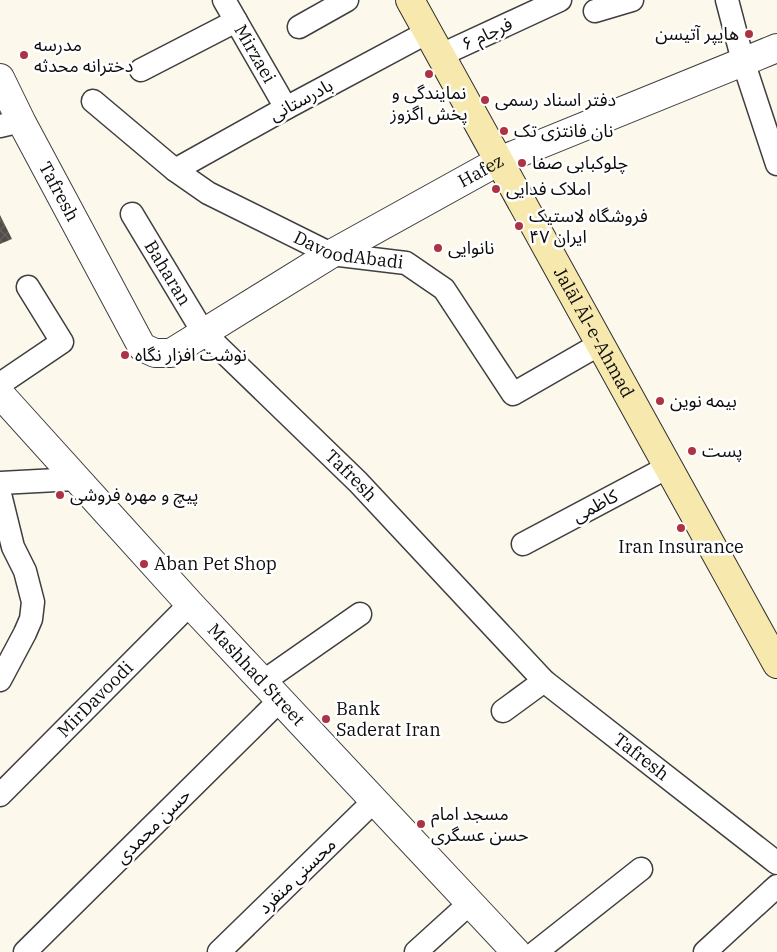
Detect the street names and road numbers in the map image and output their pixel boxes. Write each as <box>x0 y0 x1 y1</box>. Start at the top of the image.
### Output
street label: فرجام ۶ <box>458 12 517 58</box>
street label: Mirzaei <box>229 20 281 87</box>
street label: بادرستانی <box>265 73 337 126</box>
street label: Hafez <box>454 149 508 192</box>
street label: Tafresh <box>34 158 85 225</box>
street label: DavoodAbadi <box>290 225 405 274</box>
street label: Baharan <box>140 236 196 310</box>
street label: Jalāl Āl-e-Ahmad <box>549 263 640 402</box>
street label: Tafresh <box>320 444 382 506</box>
street label: کاظمی <box>568 484 622 527</box>
street label: Mashhad Street <box>203 618 310 730</box>
street label: MirDavoodi <box>52 656 138 742</box>
street label: Tafresh <box>609 727 674 785</box>
street label: حسن محمدی <box>110 783 195 868</box>
street label: محسنی منفرد <box>253 833 340 918</box>

